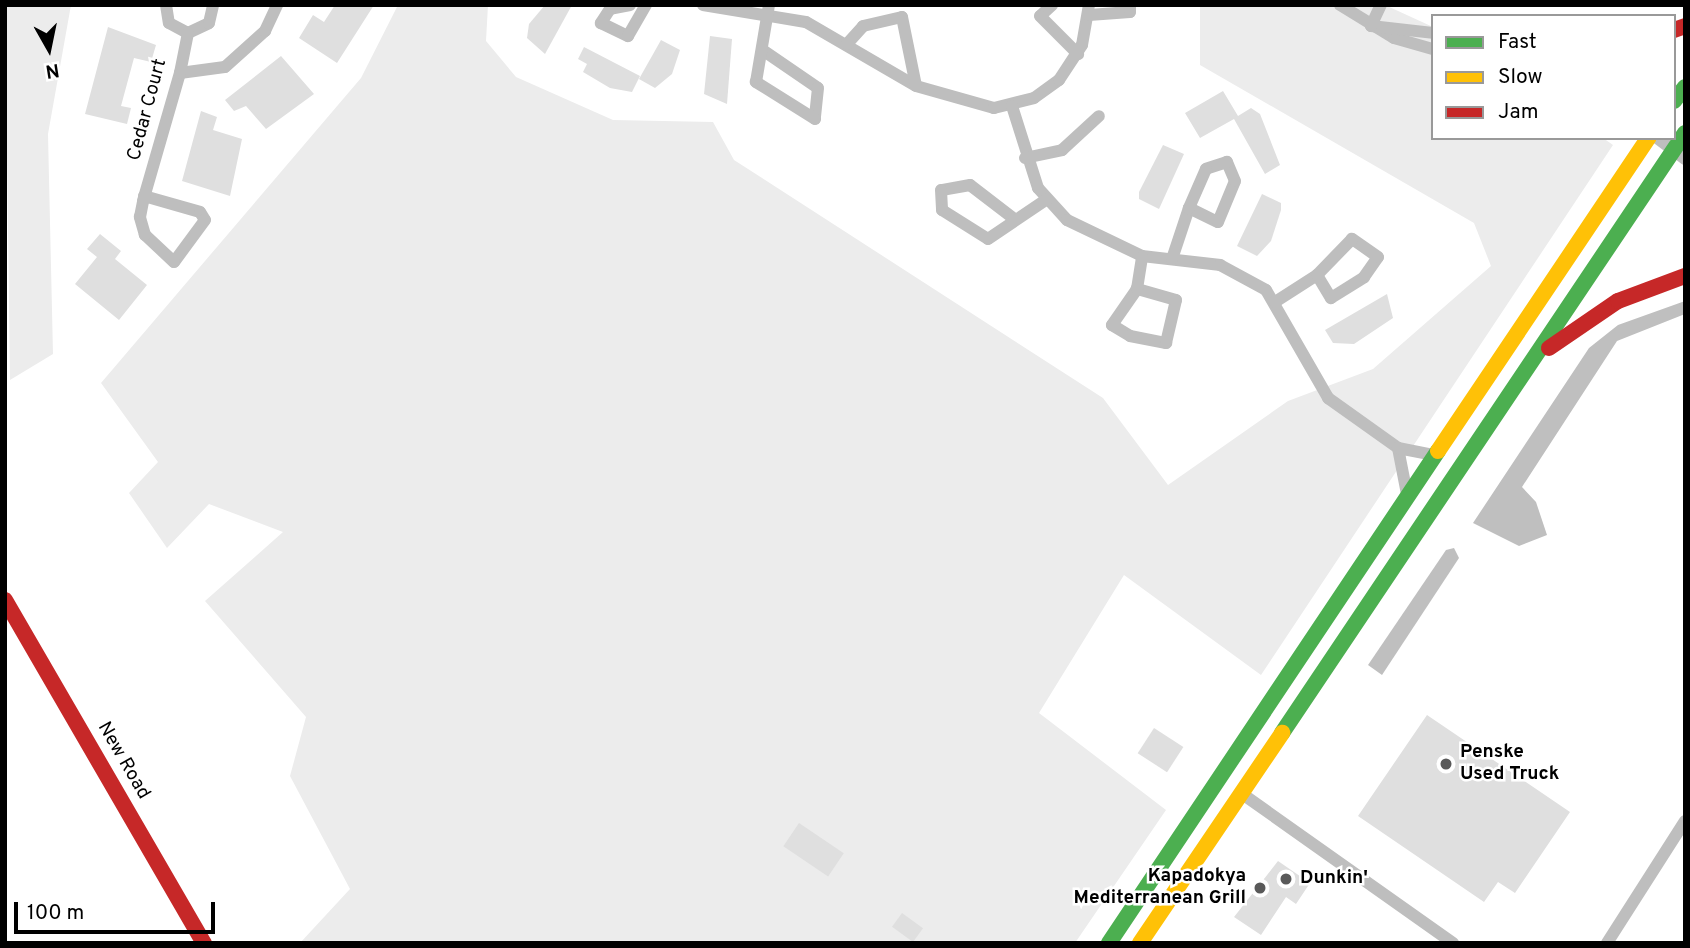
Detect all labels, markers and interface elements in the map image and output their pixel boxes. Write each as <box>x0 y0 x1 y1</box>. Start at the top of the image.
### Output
north arrow <box>14 14 84 84</box>
legend <box>1431 14 1676 140</box>
text: Fast <box>1498 29 1537 56</box>
text: N <box>44 57 61 83</box>
street label: Cedar Court <box>123 57 173 163</box>
text: Slow <box>1498 64 1543 91</box>
text: Jam <box>1498 99 1539 126</box>
street label: New Road <box>92 718 154 804</box>
place label: Penske Used Truck <box>1460 742 1559 786</box>
marker: Penske Used Truck <box>1438 756 1454 772</box>
place label: Kapadokya Mediterranean Grill <box>1074 866 1246 910</box>
place label: Dunkin' <box>1300 868 1368 890</box>
marker: Dunkin' <box>1278 871 1294 887</box>
marker: Kapadokya Mediterranean Grill <box>1252 880 1268 896</box>
scale bar <box>18 888 219 932</box>
text: 100 m <box>27 900 84 927</box>

